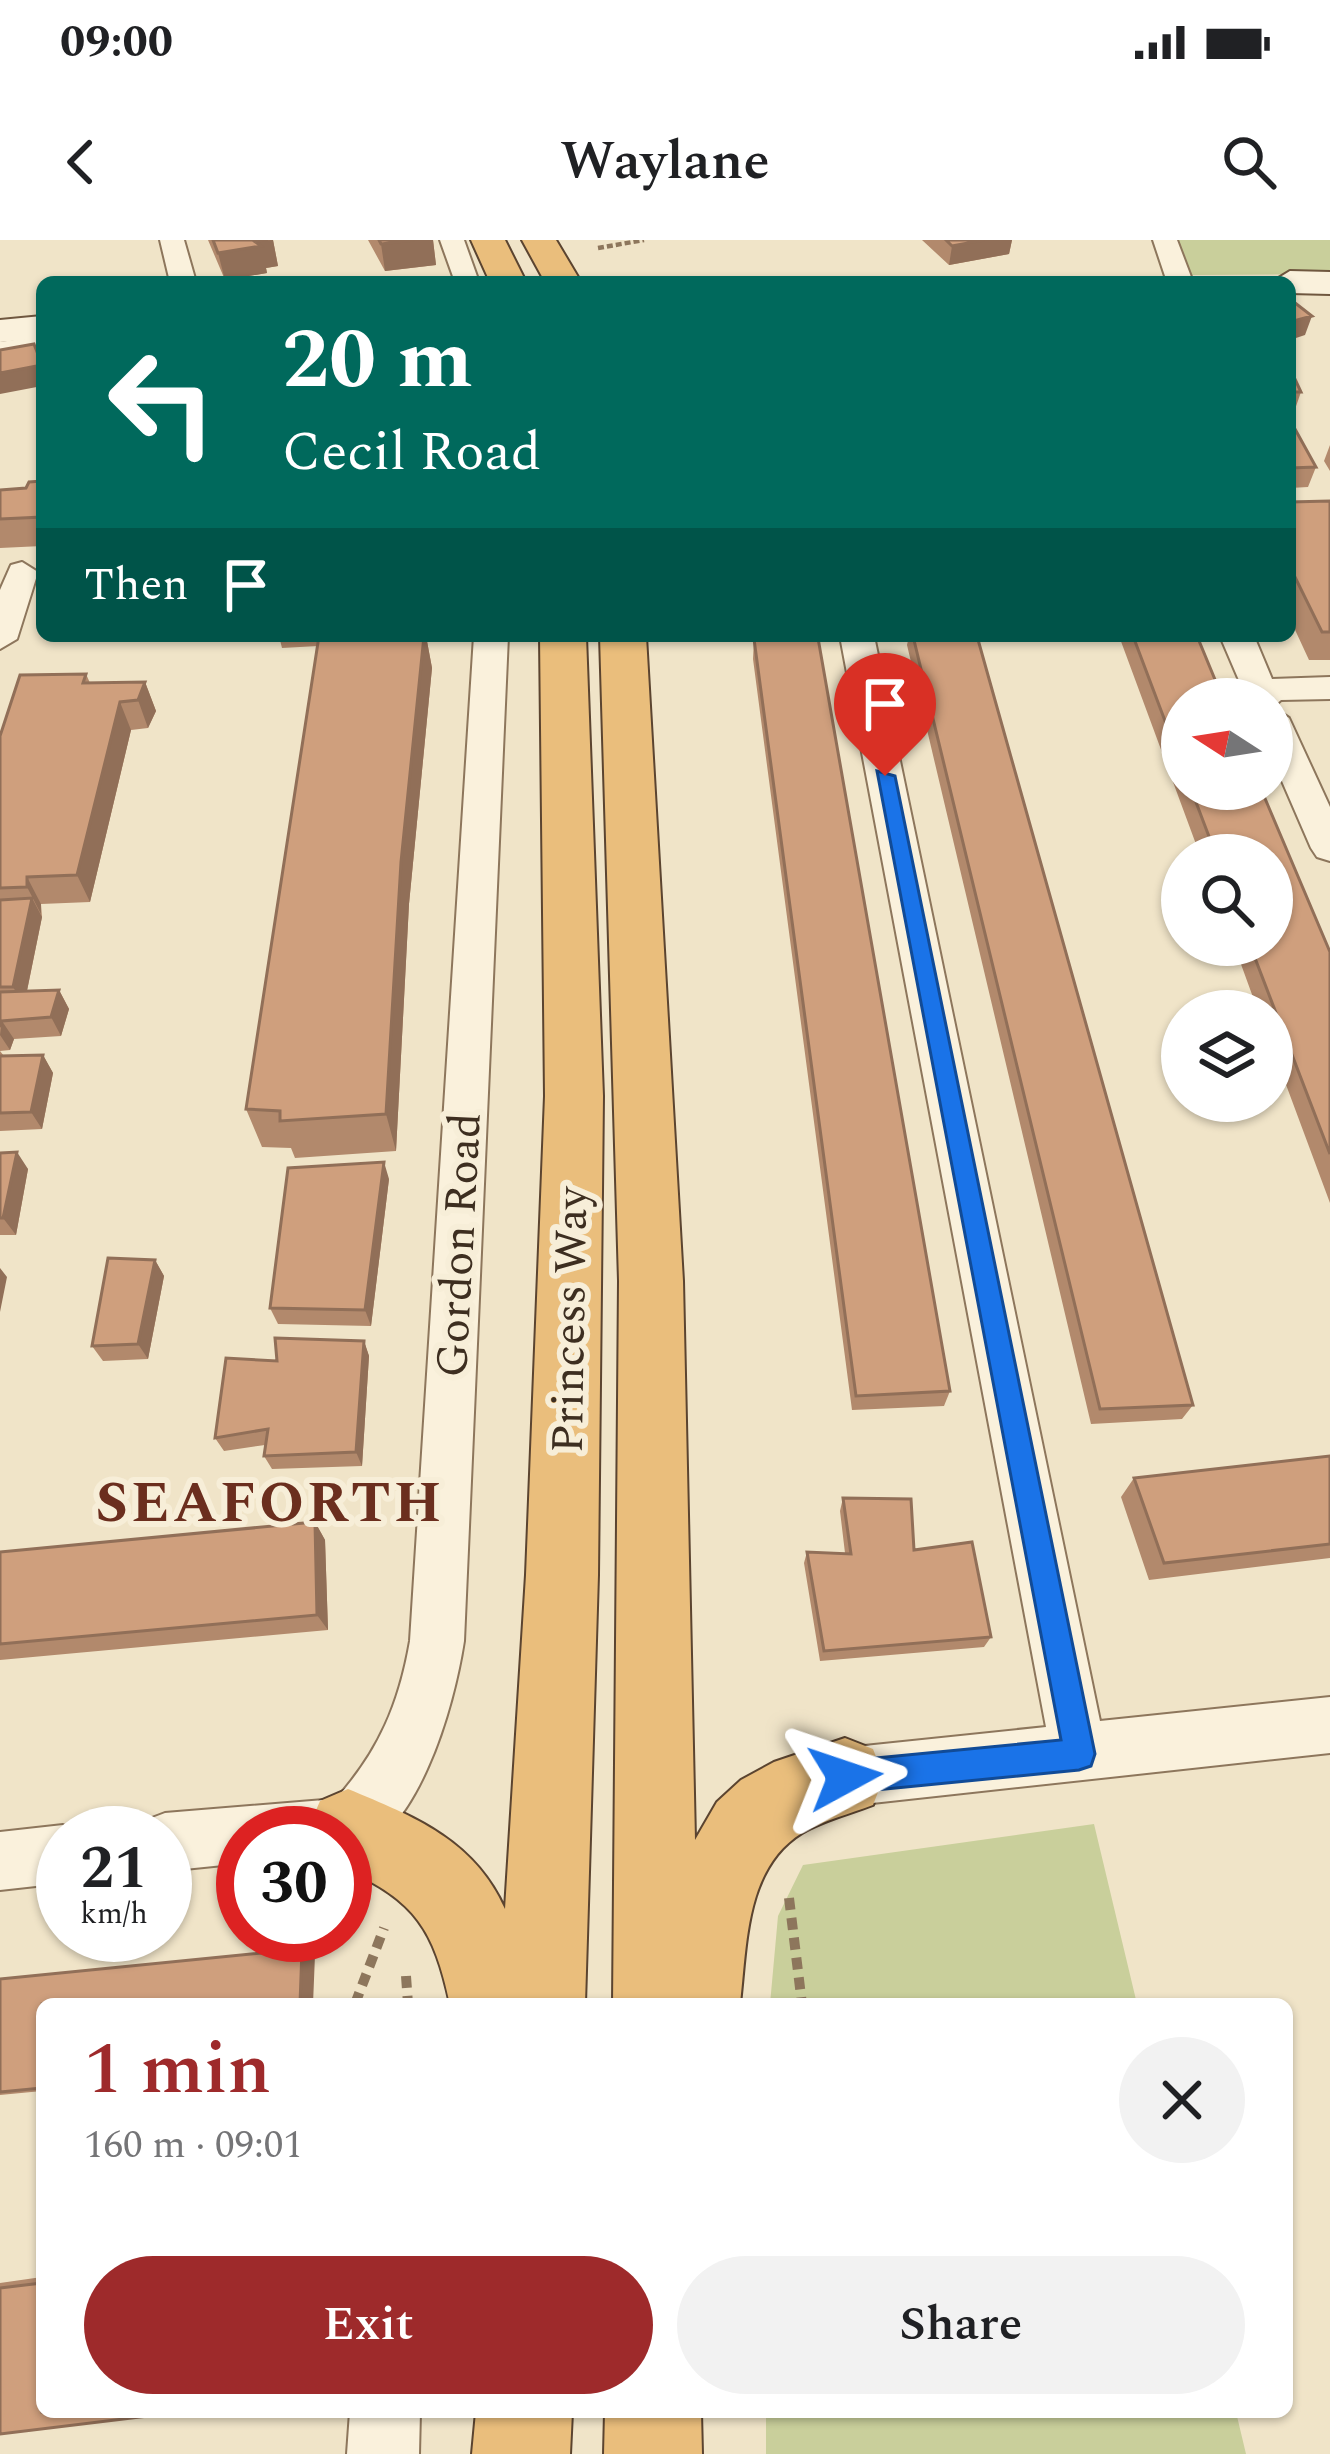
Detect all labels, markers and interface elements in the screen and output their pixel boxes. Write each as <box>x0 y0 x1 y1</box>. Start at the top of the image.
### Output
text: 09:00 <box>60 8 173 77</box>
text: Waylane <box>560 121 770 203</box>
icon: back <box>48 129 114 195</box>
icon: search <box>1216 129 1282 195</box>
text: 20 m <box>282 297 473 425</box>
icon: left <box>84 324 240 480</box>
text: Cecil Road <box>282 412 541 494</box>
text: Then <box>84 551 189 620</box>
icon: arrive <box>213 552 279 618</box>
pin <box>834 653 936 776</box>
icon: arrive <box>852 671 918 737</box>
north arrow <box>1161 678 1293 810</box>
map controls <box>1161 678 1293 1122</box>
button: search <box>1161 834 1293 966</box>
button: layers <box>1161 990 1293 1122</box>
street label: Gordon Road <box>418 1111 501 1379</box>
street label: Princess Way <box>534 1185 607 1454</box>
district label: SEAFORTH <box>96 1461 444 1547</box>
position arrow <box>782 1714 908 1840</box>
speed limit sign: 30 <box>216 1806 372 1962</box>
text: 21 <box>80 1823 148 1915</box>
text: km/h <box>80 1891 148 1937</box>
text: 1 min <box>84 2016 271 2125</box>
button: close <box>1119 2037 1245 2163</box>
text: 160 m · 09:01 <box>84 2116 303 2175</box>
button: Exit <box>84 2256 653 2394</box>
button: Share <box>677 2256 1245 2394</box>

